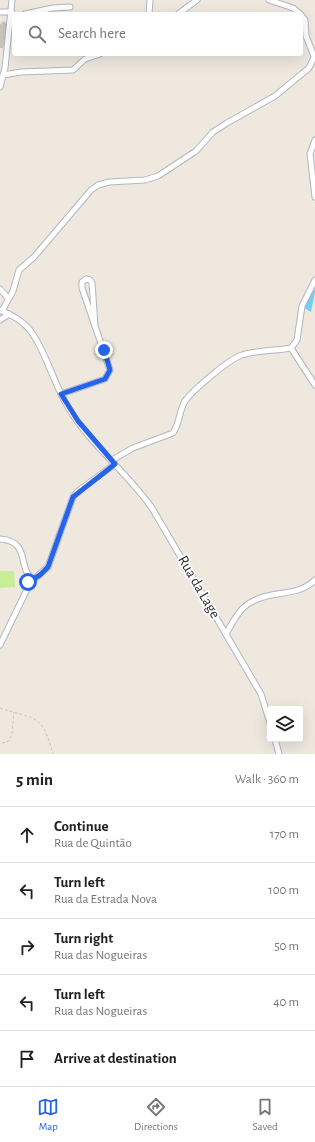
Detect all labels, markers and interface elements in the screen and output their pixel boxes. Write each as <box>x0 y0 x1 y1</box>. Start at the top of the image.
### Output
search box <box>12 12 303 56</box>
icon: search <box>26 23 48 45</box>
text: Search here <box>58 26 126 41</box>
route end <box>95 341 113 359</box>
street label: Rua da Lage <box>175 553 223 621</box>
route start <box>19 573 37 591</box>
map controls <box>267 706 303 742</box>
button: layers <box>267 706 303 742</box>
text: 5 min <box>16 771 53 788</box>
text: Walk · 360 m <box>235 773 299 786</box>
text: Continue <box>54 819 109 834</box>
icon: ahead <box>16 824 38 846</box>
text: 170 m <box>270 828 299 841</box>
text: Rua de Quintão <box>54 837 132 850</box>
text: Turn left <box>54 875 105 890</box>
icon: left <box>16 880 38 902</box>
text: 100 m <box>268 884 299 897</box>
text: Rua da Estrada Nova <box>54 893 157 906</box>
text: Turn right <box>54 931 113 946</box>
icon: right <box>16 936 38 958</box>
text: 50 m <box>274 940 299 953</box>
text: Rua das Nogueiras <box>54 949 147 962</box>
text: Turn left <box>54 987 105 1002</box>
icon: left <box>16 992 38 1014</box>
text: 40 m <box>273 996 299 1009</box>
text: Rua das Nogueiras <box>54 1005 147 1018</box>
icon: arrive <box>16 1048 38 1070</box>
text: Arrive at destination <box>54 1051 177 1066</box>
tab: Map <box>37 1096 59 1133</box>
tab: Directions <box>134 1096 178 1133</box>
tab: Saved <box>252 1096 278 1133</box>

